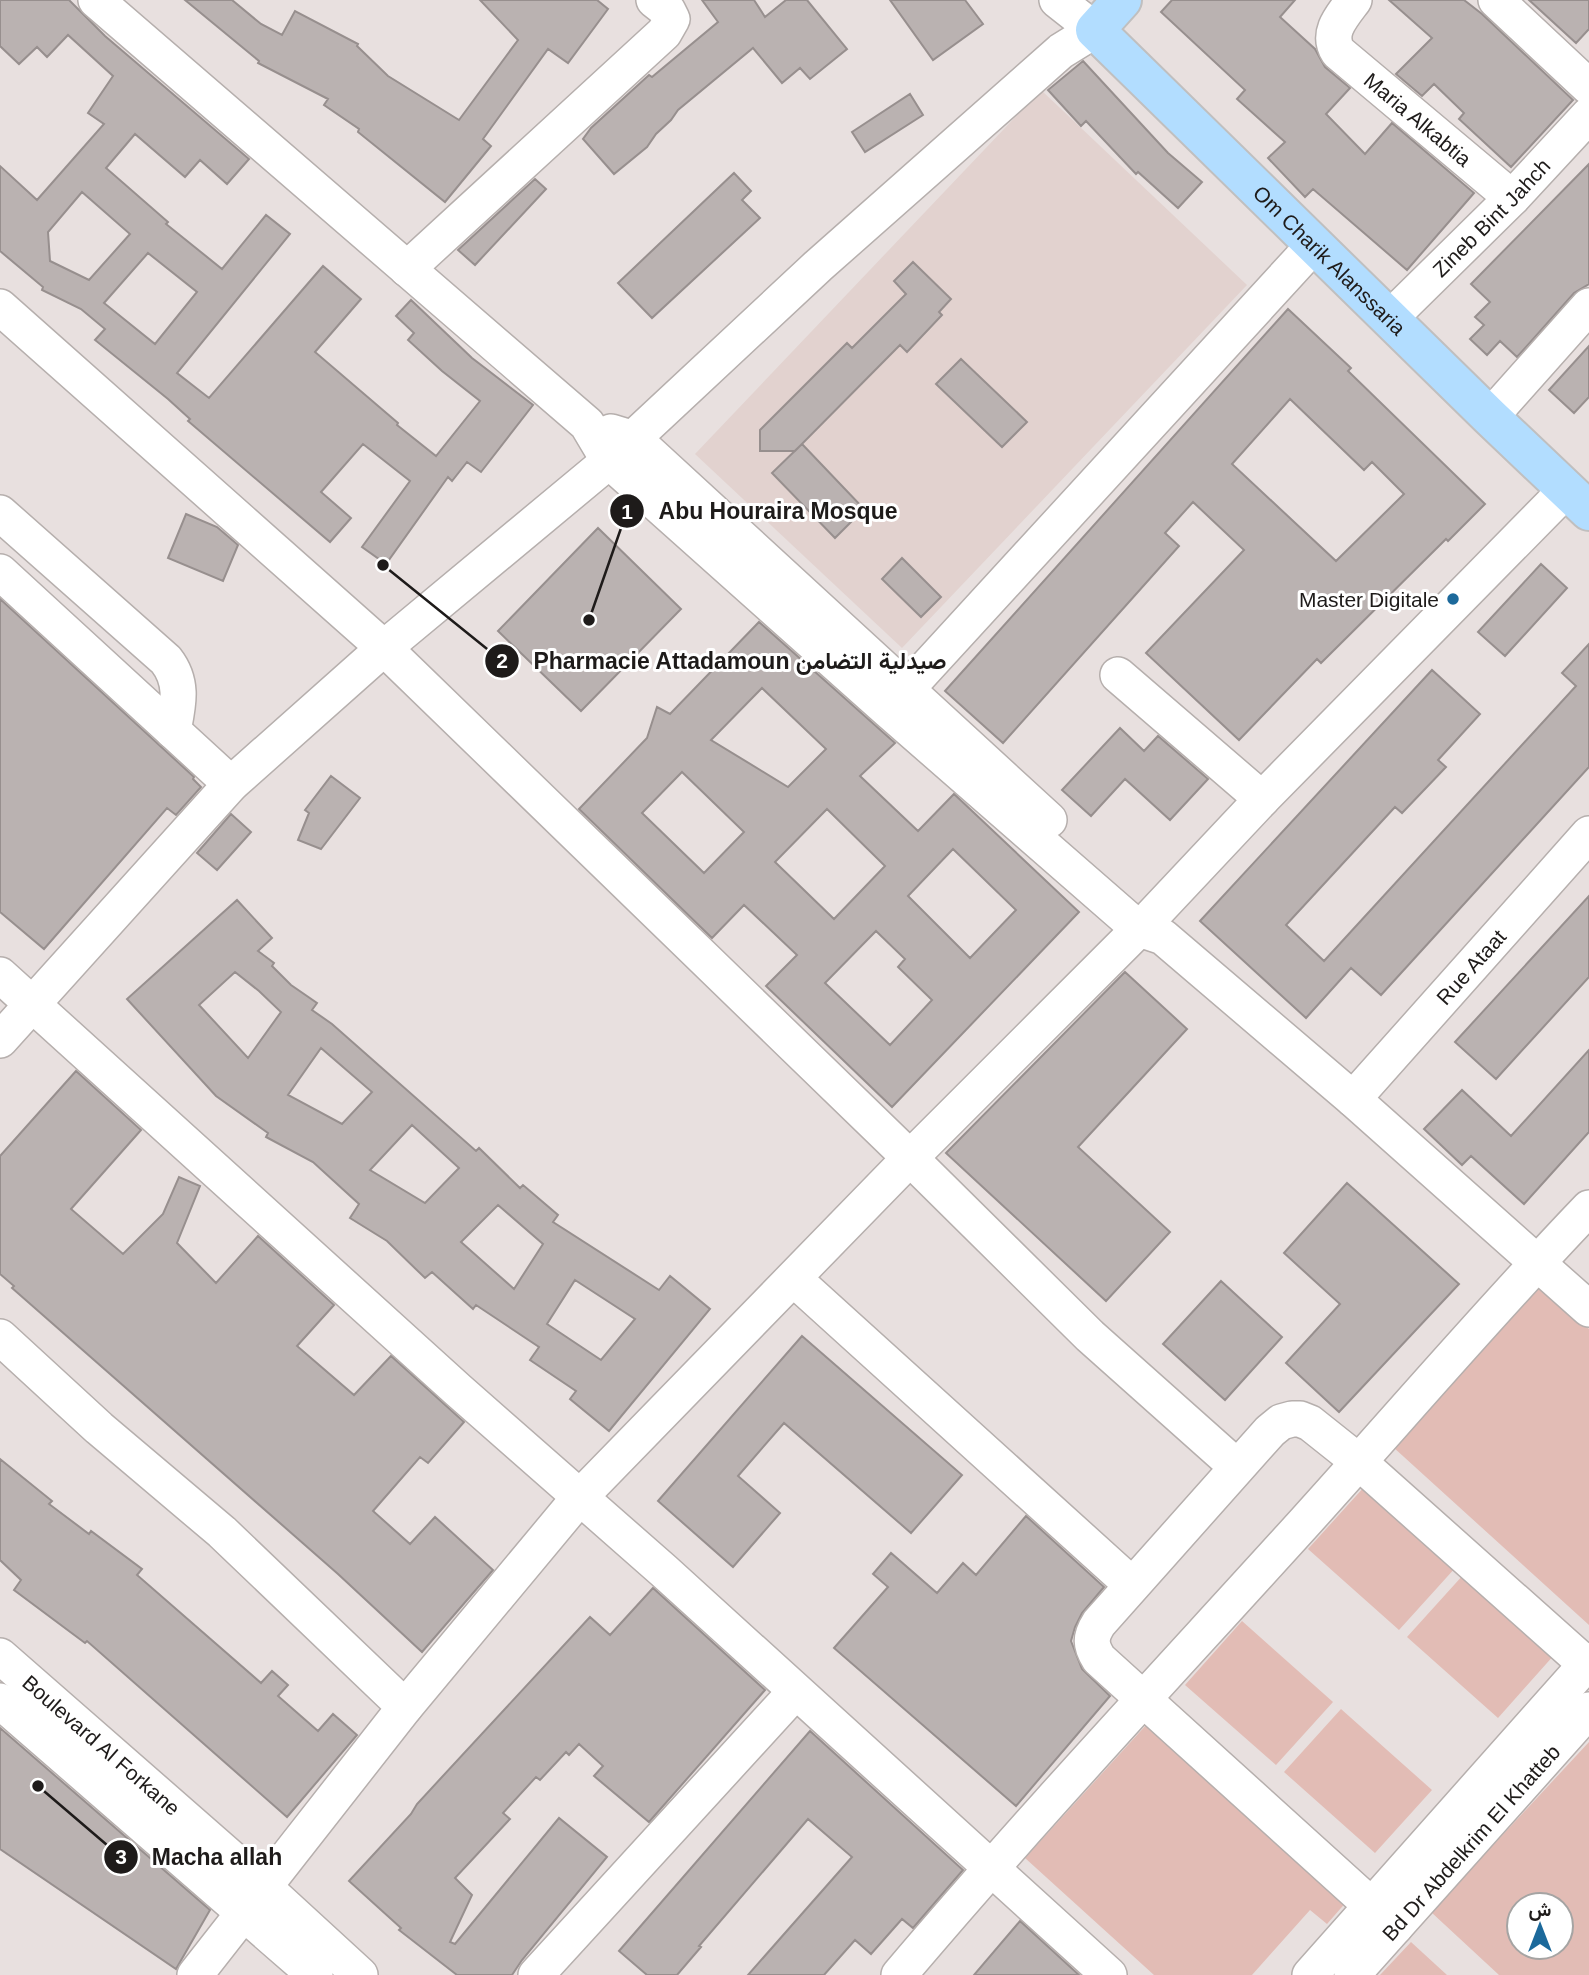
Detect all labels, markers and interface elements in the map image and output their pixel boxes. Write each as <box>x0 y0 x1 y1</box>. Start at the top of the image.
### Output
street label: Maria Alkabtia <box>1360 68 1476 171</box>
street label: Zineb Bint Jahch <box>1428 154 1554 281</box>
street label: Om Charik Alanssaria <box>1249 181 1411 340</box>
callout: Abu Houraira Mosque <box>610 489 912 533</box>
text: Abu Houraira Mosque <box>659 498 897 524</box>
text: 1 <box>621 500 633 523</box>
place label: Master Digitale <box>1299 588 1439 611</box>
marker: Master Digitale <box>1445 591 1461 607</box>
callout: Pharmacie Attadamoun صيدلية التضامن <box>484 639 961 683</box>
text: Pharmacie Attadamoun صيدلية التضامن <box>533 648 947 675</box>
text: 2 <box>496 649 508 672</box>
street label: Rue Ataat <box>1431 925 1510 1009</box>
street label: Boulevard Al Forkane <box>18 1670 185 1820</box>
street label: Bd Dr Abdelkrim El Khatteb <box>1377 1740 1564 1945</box>
callout: Macha allah <box>103 1835 297 1879</box>
text: Macha allah <box>152 1844 282 1870</box>
text: 3 <box>115 1845 127 1868</box>
north arrow <box>1505 1891 1575 1961</box>
text: ش <box>1529 1899 1552 1921</box>

